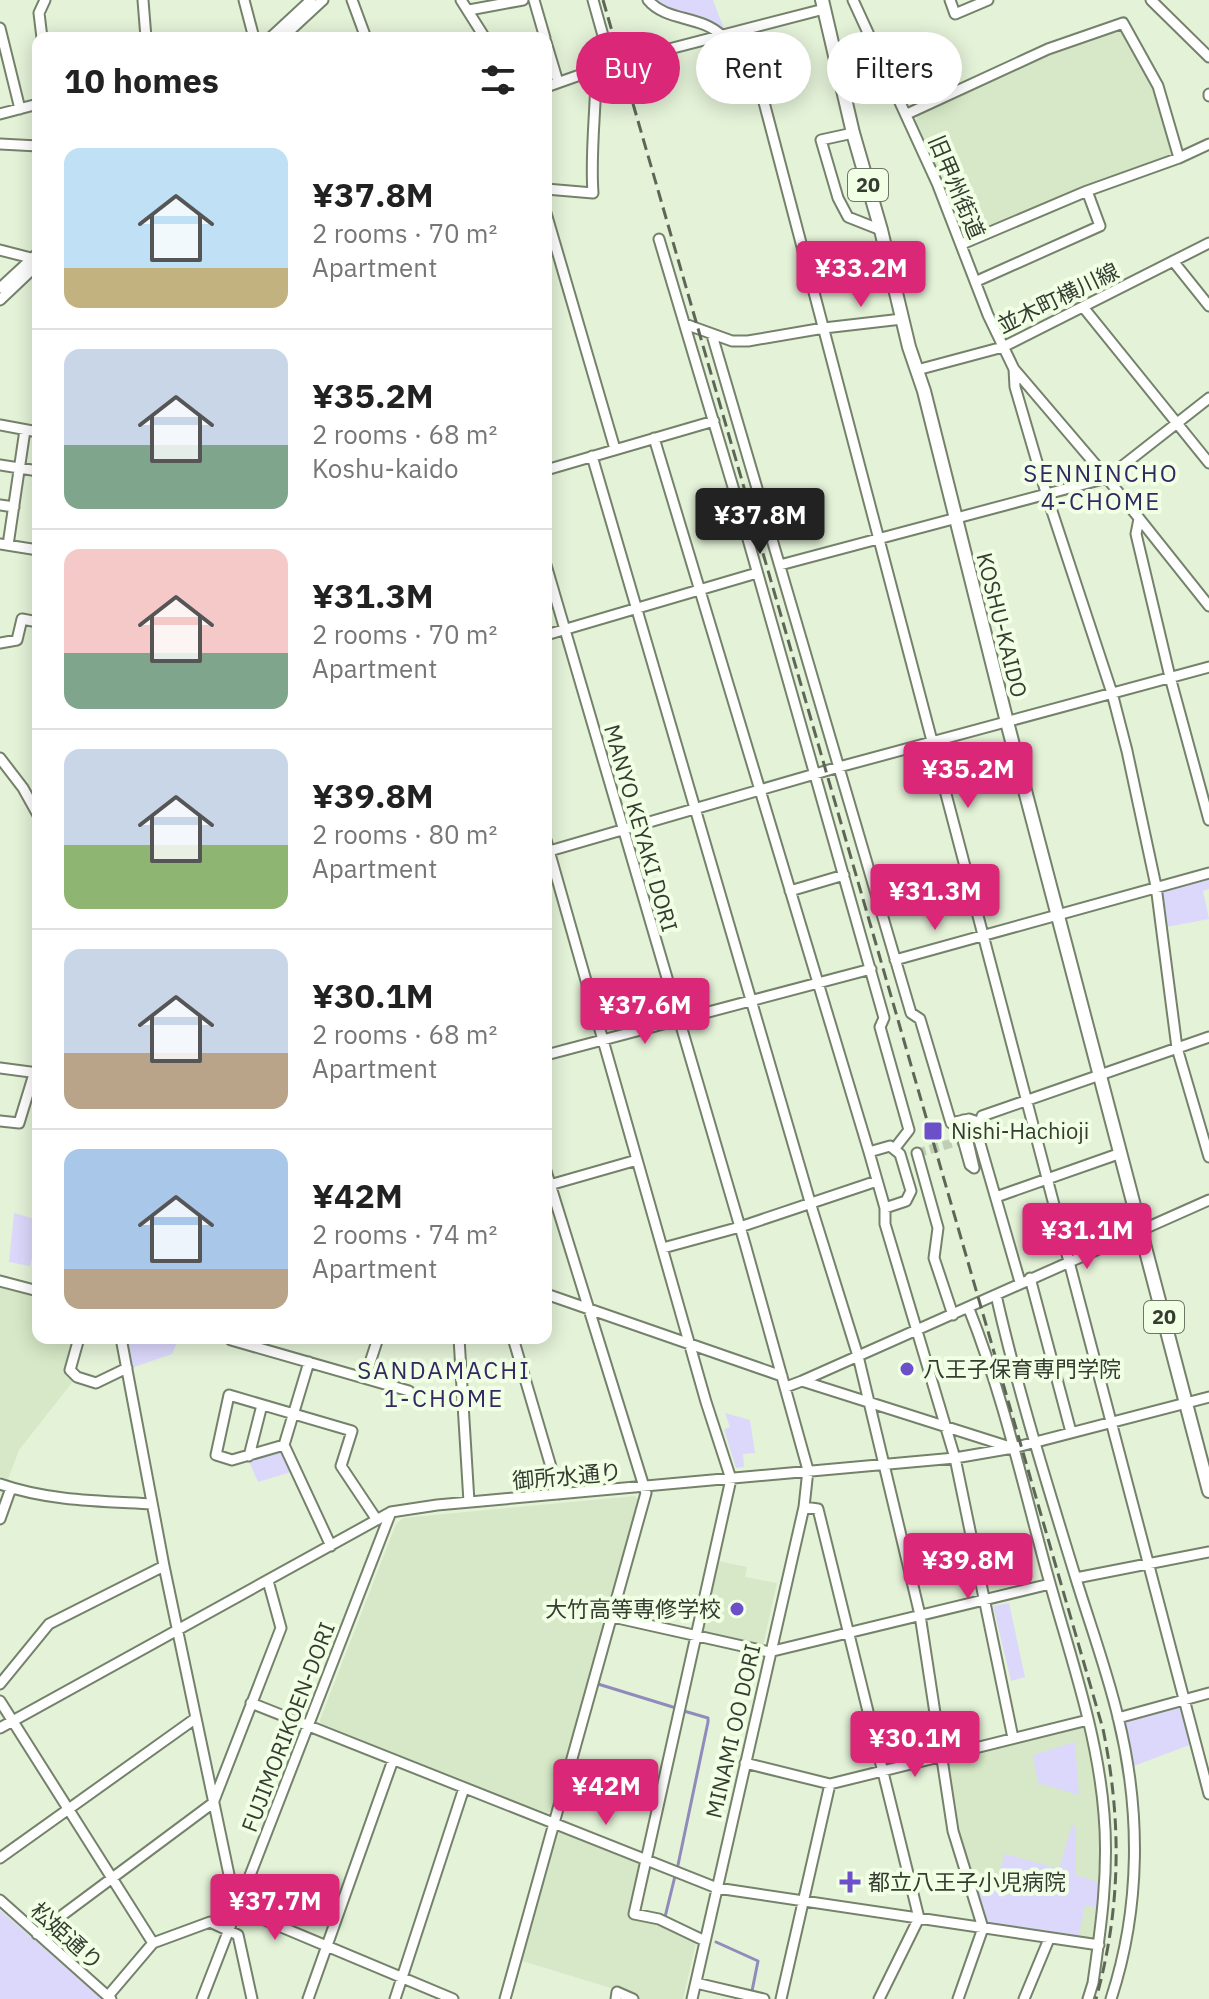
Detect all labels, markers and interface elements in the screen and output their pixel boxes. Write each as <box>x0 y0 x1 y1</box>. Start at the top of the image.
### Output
chip: Buy <box>576 32 680 104</box>
chip: Rent <box>696 32 811 104</box>
chip: Filters <box>827 32 962 104</box>
text: 10 homes <box>64 58 219 102</box>
icon: filters <box>476 58 520 102</box>
street label: 旧甲州街道 <box>923 131 992 243</box>
road number: 20 <box>848 169 888 201</box>
text: ¥37.8M <box>312 172 434 216</box>
icon: home <box>128 180 224 276</box>
text: 2 rooms · 70 m² <box>312 216 497 250</box>
pin: ¥33.2M <box>796 241 926 309</box>
text: Apartment <box>312 250 437 284</box>
text: ¥33.2M <box>814 250 908 284</box>
street label: 並木町横川線 <box>992 256 1123 340</box>
text: ¥35.2M <box>312 373 434 417</box>
icon: home <box>128 381 224 477</box>
text: 2 rooms · 68 m² <box>312 417 497 451</box>
text: Koshu-kaido <box>312 451 459 485</box>
district label: SENNINCHO 4-CHOME <box>1023 457 1179 517</box>
pin: ¥37.8M <box>695 488 825 556</box>
text: ¥37.8M <box>713 497 807 531</box>
street label: KOSHU-KAIDO <box>970 549 1034 700</box>
text: ¥31.3M <box>312 573 434 617</box>
icon: home <box>128 581 224 677</box>
text: 2 rooms · 70 m² <box>312 617 497 651</box>
text: Apartment <box>312 651 437 685</box>
street label: MANYO KEYAKI DORI <box>598 721 685 935</box>
pin: ¥35.2M <box>903 742 1033 810</box>
text: ¥35.2M <box>921 751 1015 785</box>
text: ¥39.8M <box>312 773 434 817</box>
icon: home <box>128 781 224 877</box>
text: 2 rooms · 80 m² <box>312 817 497 851</box>
text: Apartment <box>312 851 437 885</box>
pin: ¥31.3M <box>870 864 1000 932</box>
text: ¥31.3M <box>888 873 982 907</box>
text: ¥30.1M <box>312 973 434 1017</box>
pin: ¥37.6M <box>580 978 710 1046</box>
icon: home <box>128 981 224 1077</box>
text: ¥37.6M <box>598 987 692 1021</box>
text: 2 rooms · 68 m² <box>312 1017 497 1051</box>
text: Apartment <box>312 1051 437 1085</box>
place label: Nishi-Hachioji <box>951 1116 1089 1145</box>
marker: Nishi-Hachioji <box>922 1120 944 1142</box>
text: ¥42M <box>312 1173 403 1217</box>
icon: home <box>128 1181 224 1277</box>
pin: ¥31.1M <box>1022 1203 1152 1271</box>
text: ¥31.1M <box>1040 1212 1134 1246</box>
text: 2 rooms · 74 m² <box>312 1217 497 1251</box>
text: Apartment <box>312 1251 437 1285</box>
road number: 20 <box>1144 1301 1184 1333</box>
district label: SANDAMACHI 1-CHOME <box>357 1354 531 1414</box>
place label: 八王子保育専門学院 <box>923 1354 1121 1383</box>
marker: 八王子保育専門学院 <box>898 1360 916 1378</box>
street label: 御所水通り <box>511 1456 623 1495</box>
pin: ¥39.8M <box>903 1533 1033 1601</box>
text: ¥39.8M <box>921 1542 1015 1576</box>
place label: 大竹高等専修学校 <box>545 1594 721 1623</box>
marker: 大竹高等専修学校 <box>728 1600 746 1618</box>
street label: FUJIMORIKOEN-DORI <box>234 1618 341 1836</box>
street label: MINAMI OO DORI <box>698 1641 767 1821</box>
pin: ¥30.1M <box>850 1711 980 1779</box>
text: ¥30.1M <box>868 1720 962 1754</box>
pin: ¥42M <box>559 1759 653 1827</box>
text: ¥42M <box>571 1768 641 1802</box>
place label: 都立八王子小児病院 <box>868 1867 1066 1896</box>
marker: 都立八王子小児病院 <box>839 1871 861 1893</box>
pin: ¥37.7M <box>210 1874 340 1942</box>
text: ¥37.7M <box>228 1883 322 1917</box>
street label: 松姫通り <box>25 1895 110 1976</box>

